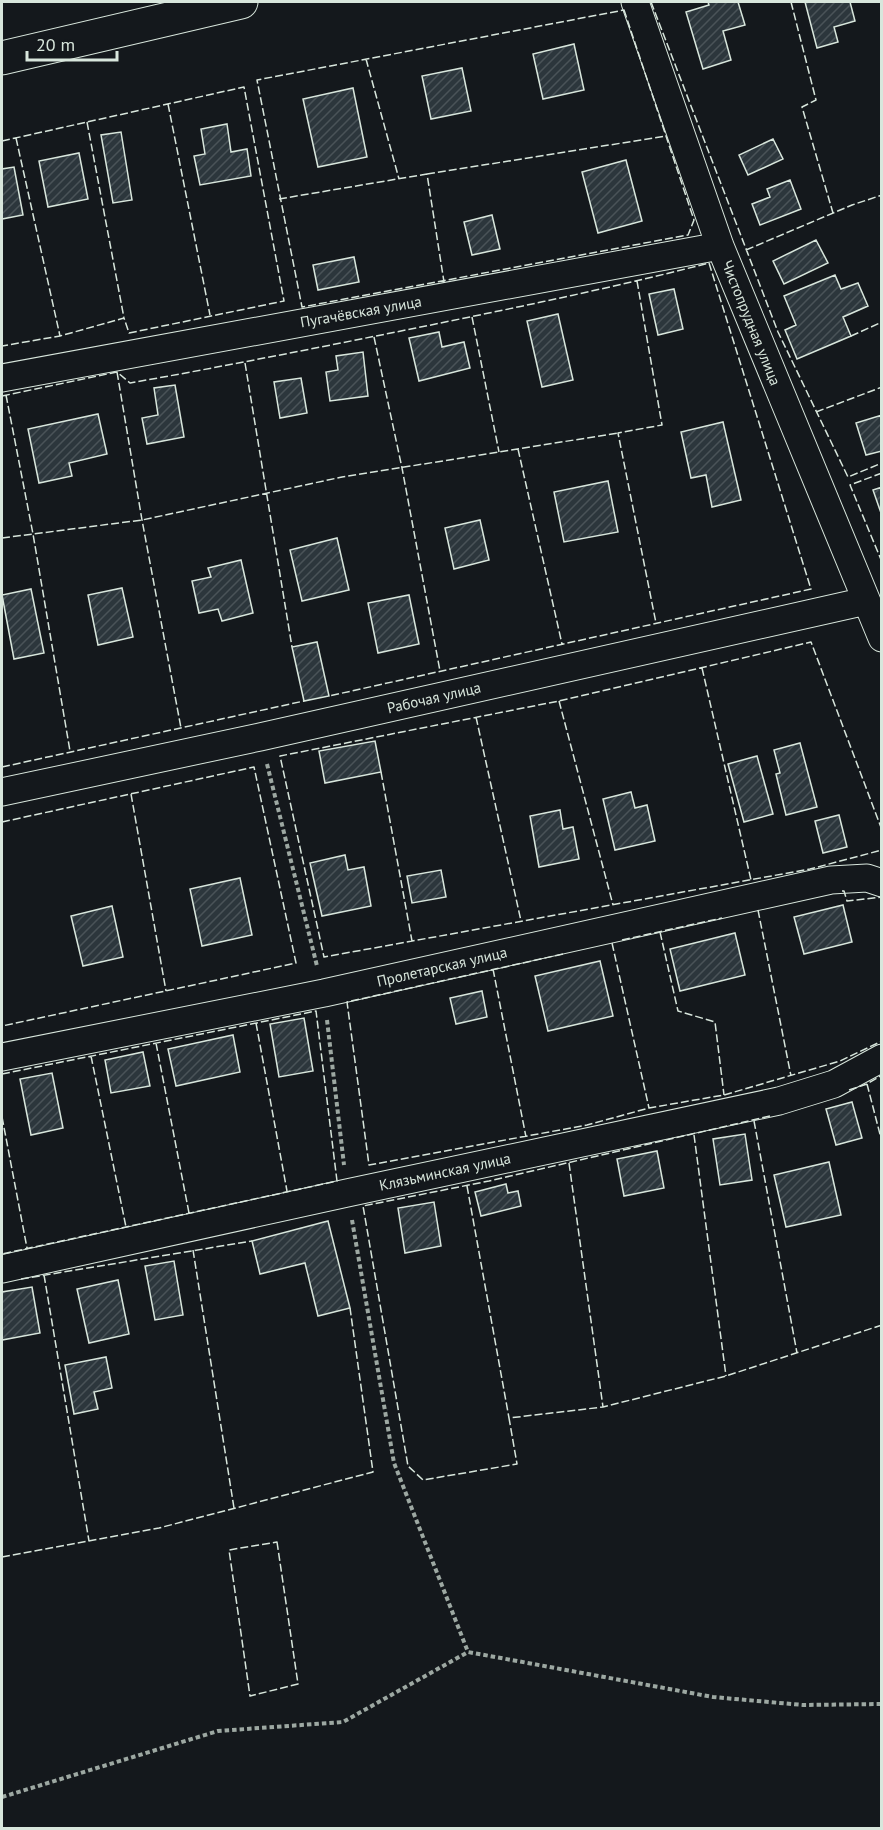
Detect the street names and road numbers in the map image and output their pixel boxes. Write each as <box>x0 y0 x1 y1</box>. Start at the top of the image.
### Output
street label: Чистопрудная улица <box>718 257 785 388</box>
street label: Пугачёвская улица <box>299 291 423 332</box>
street label: Рабочая улица <box>385 678 483 718</box>
street label: Пролетарская улица <box>375 942 509 991</box>
street label: Клязьминская улица <box>377 1148 512 1195</box>

